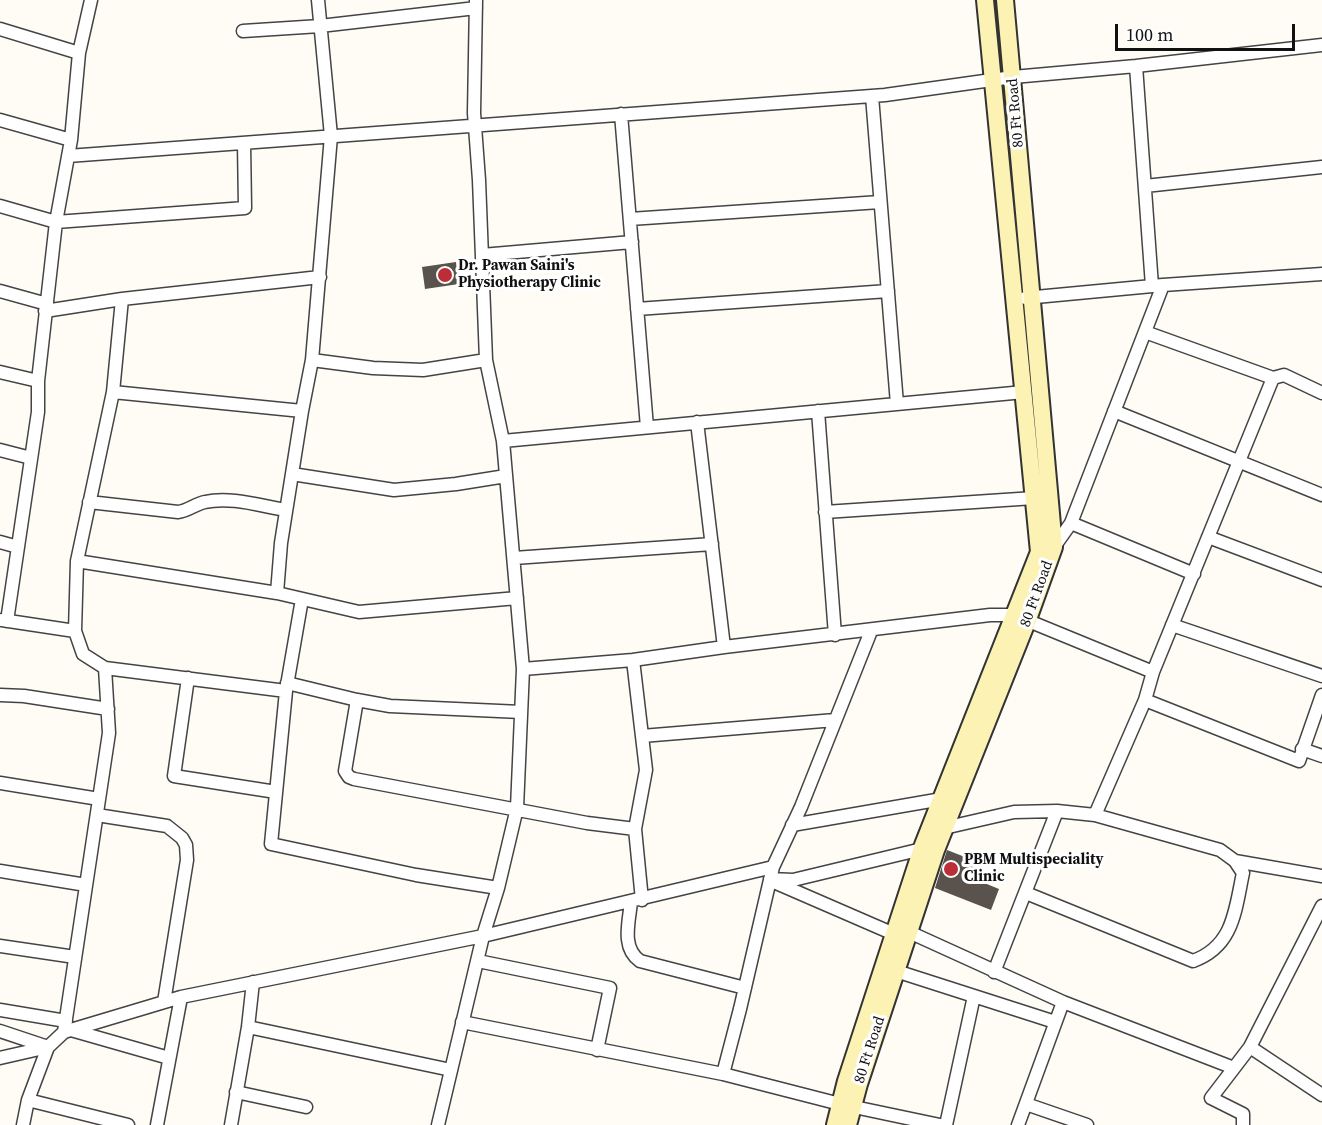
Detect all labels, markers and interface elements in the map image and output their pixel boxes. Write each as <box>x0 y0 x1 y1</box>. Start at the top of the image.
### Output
scale bar <box>1118 12 1298 50</box>
text: 100 m <box>1126 22 1173 47</box>
street label: 80 Ft Road <box>1004 78 1028 148</box>
place label: Dr. Pawan Saini's Physiotherapy Clinic <box>458 257 601 292</box>
marker: Dr. Pawan Saini's Physiotherapy Clinic <box>436 266 454 284</box>
street label: 80 Ft Road <box>1017 558 1057 630</box>
place label: PBM Multispeciality Clinic <box>964 851 1103 886</box>
marker: PBM Multispeciality Clinic <box>942 860 960 878</box>
street label: 80 Ft Road <box>851 1014 889 1086</box>

